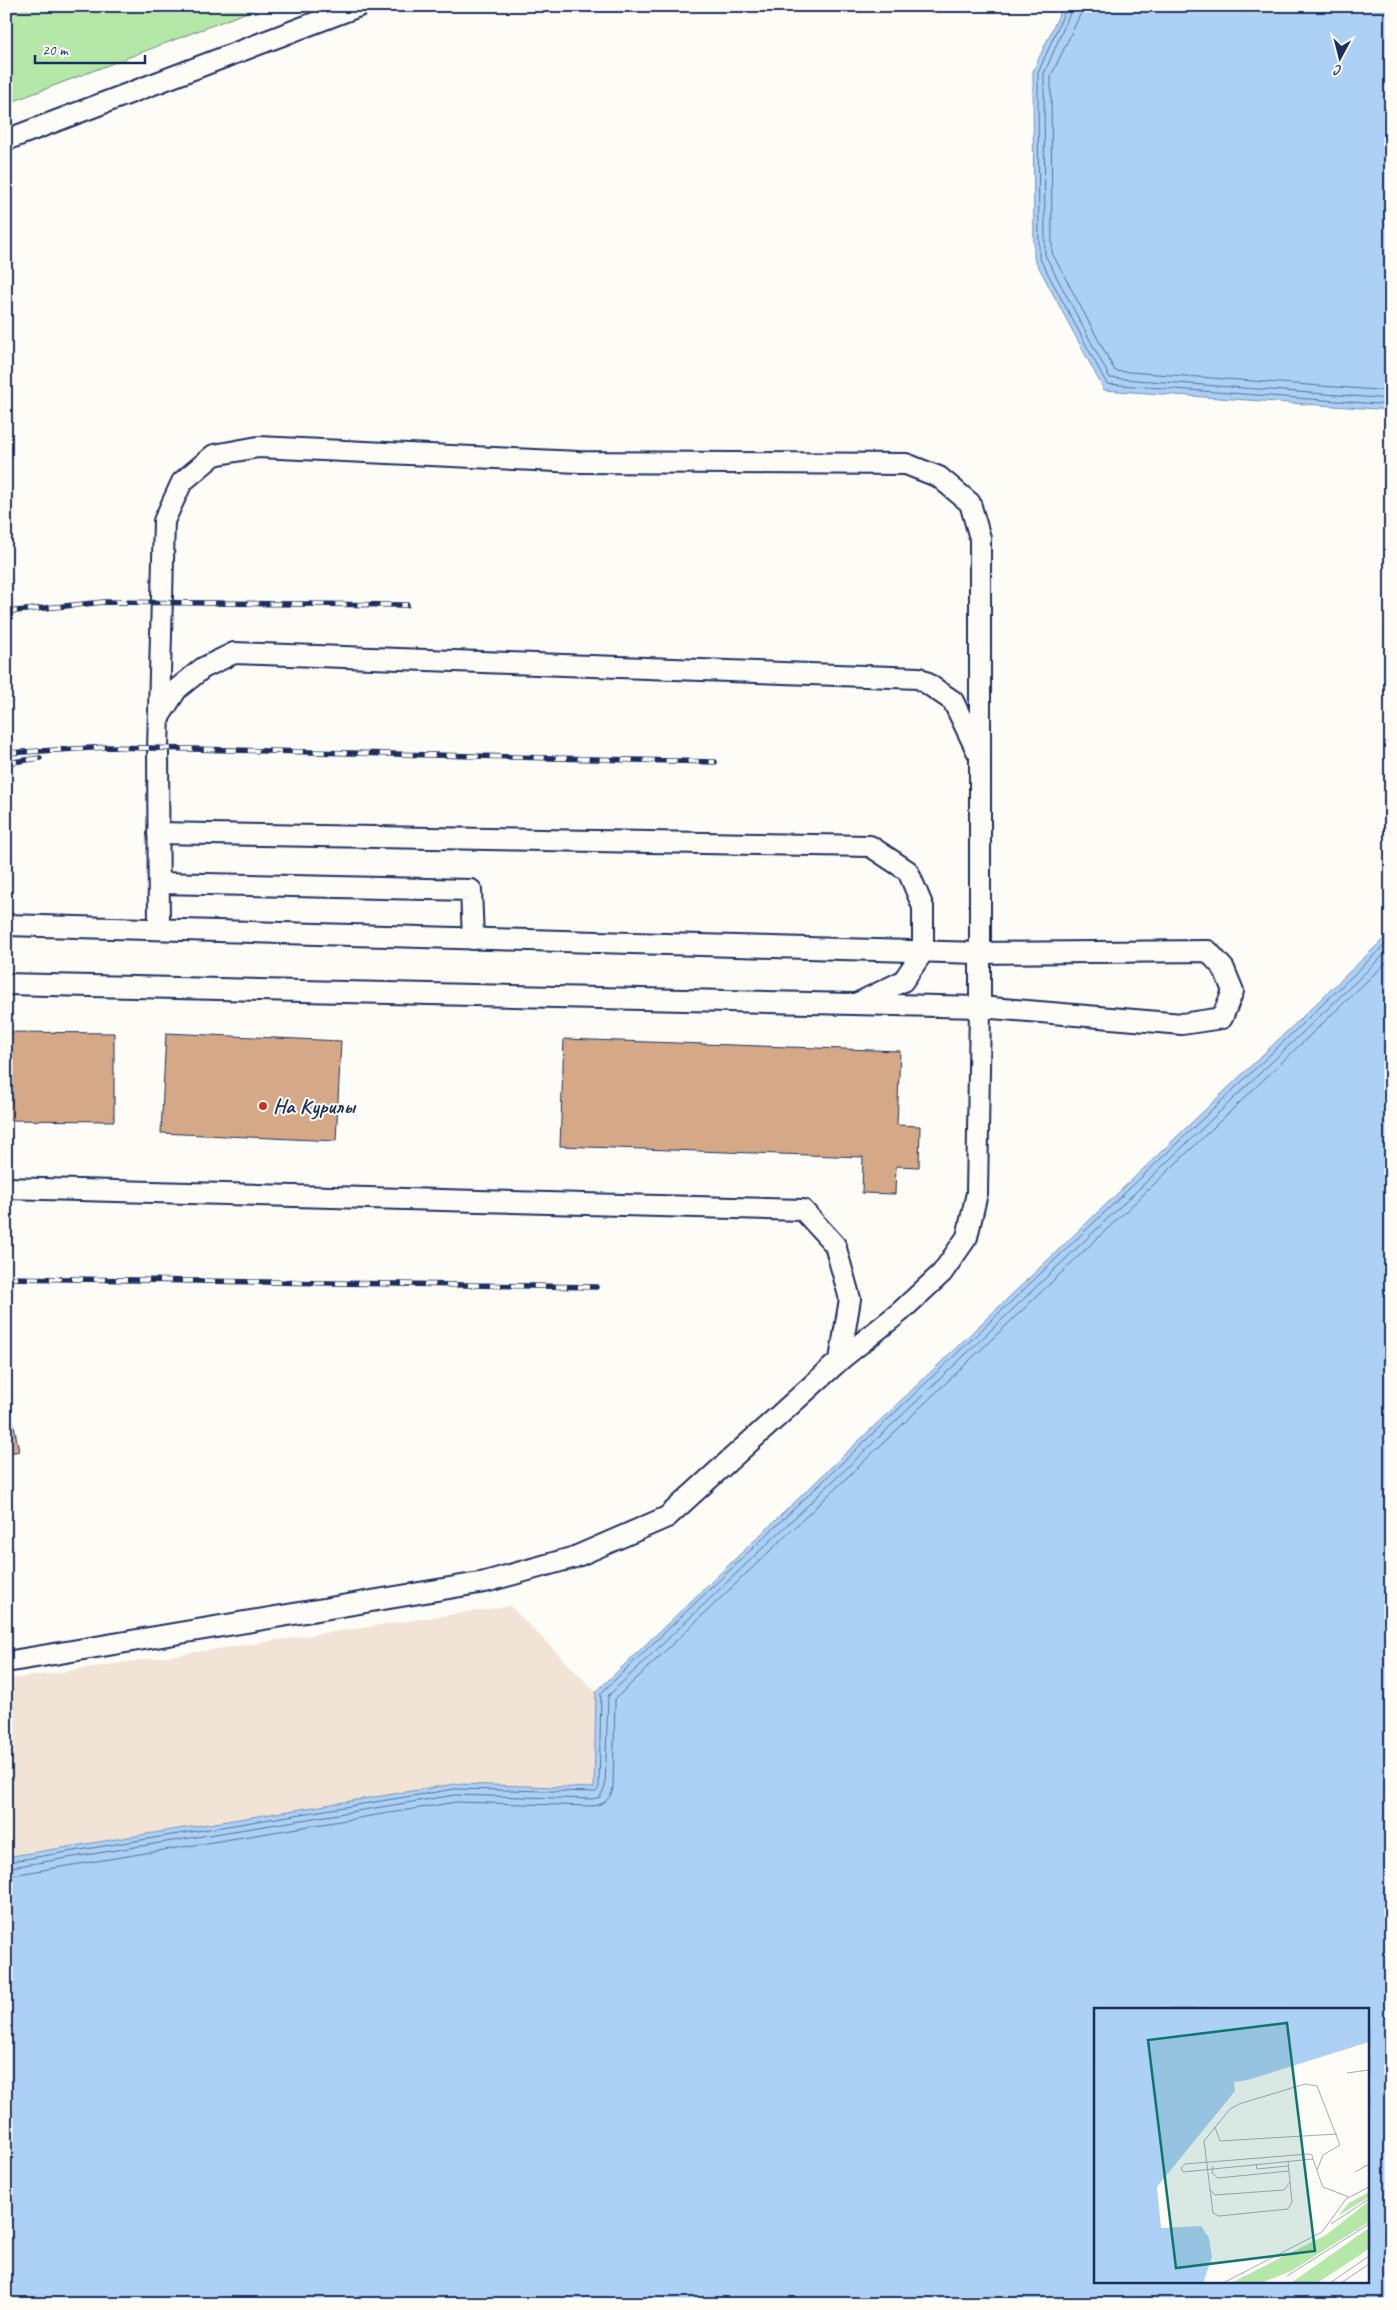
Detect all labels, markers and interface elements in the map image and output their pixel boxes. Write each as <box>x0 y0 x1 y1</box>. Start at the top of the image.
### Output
scale bar <box>35 32 145 64</box>
north arrow <box>1314 32 1364 82</box>
text: 20 m <box>42 41 69 60</box>
text: С <box>1332 61 1343 79</box>
place label: На Курилы <box>273 1093 357 1120</box>
marker: На Курилы <box>257 1100 269 1112</box>
inset map <box>1094 2008 1370 2282</box>

